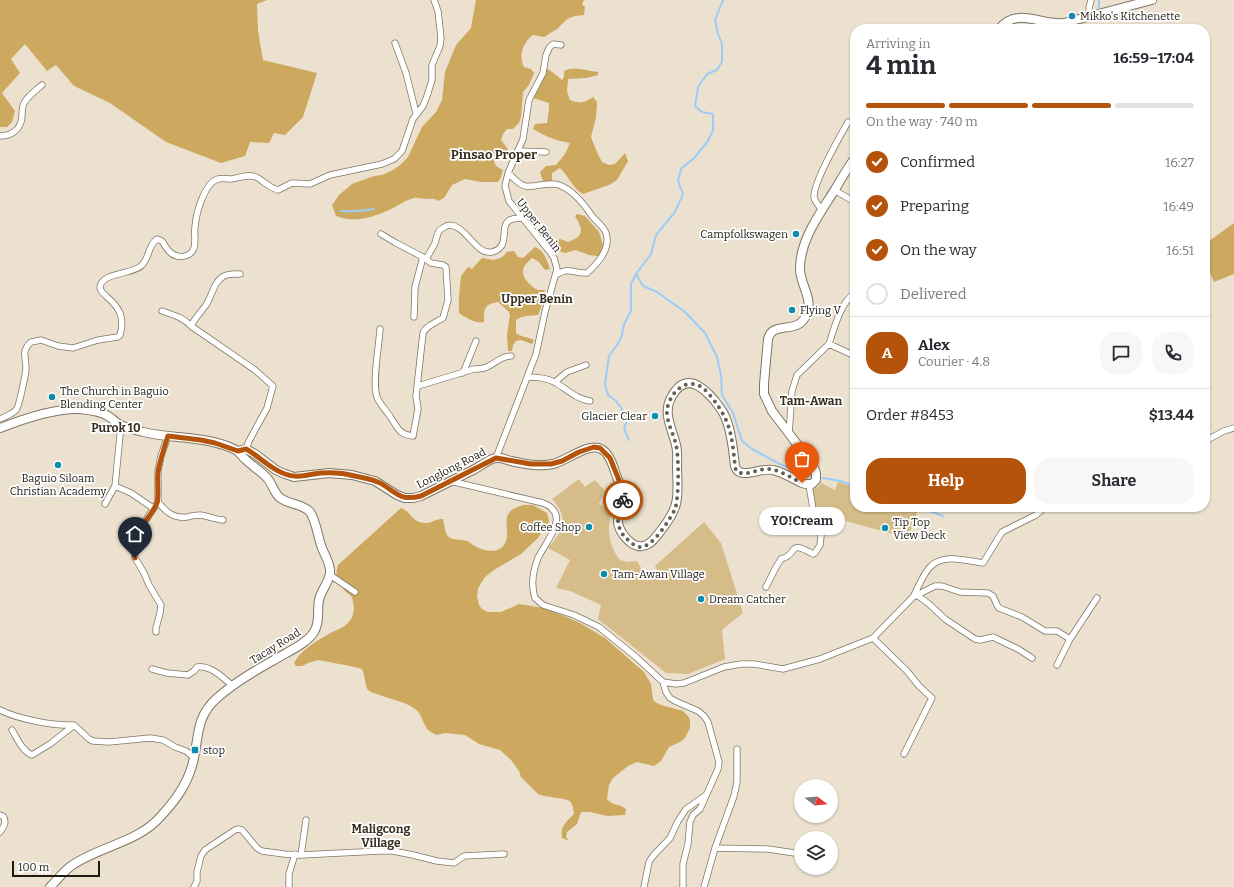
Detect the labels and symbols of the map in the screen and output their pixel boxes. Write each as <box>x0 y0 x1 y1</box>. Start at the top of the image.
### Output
place label: Mikko's Kitchenette <box>1080 10 1180 23</box>
marker: Mikko's Kitchenette <box>1067 11 1077 21</box>
district label: Pinsao Proper <box>451 147 537 162</box>
street label: Upper Benin <box>514 196 564 255</box>
place label: Campfolkswagen <box>700 228 788 241</box>
marker: Campfolkswagen <box>791 229 801 239</box>
district label: Upper Benin <box>501 292 573 306</box>
place label: Flying V <box>800 304 841 317</box>
marker: Flying V <box>787 305 797 315</box>
place label: The Church in Baguio Blending Center <box>60 385 169 411</box>
marker: The Church in Baguio Blending Center <box>47 392 57 402</box>
district label: Tam-Awan <box>780 394 843 408</box>
place label: Glacier Clear <box>581 410 647 423</box>
marker: Glacier Clear <box>650 411 660 421</box>
district label: Purok 10 <box>91 421 141 435</box>
pin <box>785 442 819 483</box>
street label: Longlong Road <box>414 445 488 491</box>
marker: Baguio Siloam Christian Academy <box>53 460 63 470</box>
place label: Baguio Siloam Christian Academy <box>10 472 107 498</box>
courier <box>603 480 643 520</box>
callout: YO!Cream <box>759 507 845 535</box>
place label: Tip Top View Deck <box>893 516 946 542</box>
pin <box>118 517 152 558</box>
place label: Coffee Shop <box>520 521 581 534</box>
marker: Coffee Shop <box>584 522 594 532</box>
marker: Tip Top View Deck <box>880 523 890 533</box>
place label: Tam-Awan Village <box>612 568 705 581</box>
marker: Tam-Awan Village <box>599 569 609 579</box>
place label: Dream Catcher <box>709 593 786 606</box>
marker: Dream Catcher <box>696 594 706 604</box>
street label: Tacay Road <box>248 626 303 667</box>
place label: stop <box>203 744 225 757</box>
marker: stop <box>190 745 200 755</box>
north arrow <box>794 779 838 823</box>
district label: Maligcong Village <box>352 822 411 850</box>
scale bar <box>12 859 100 878</box>

